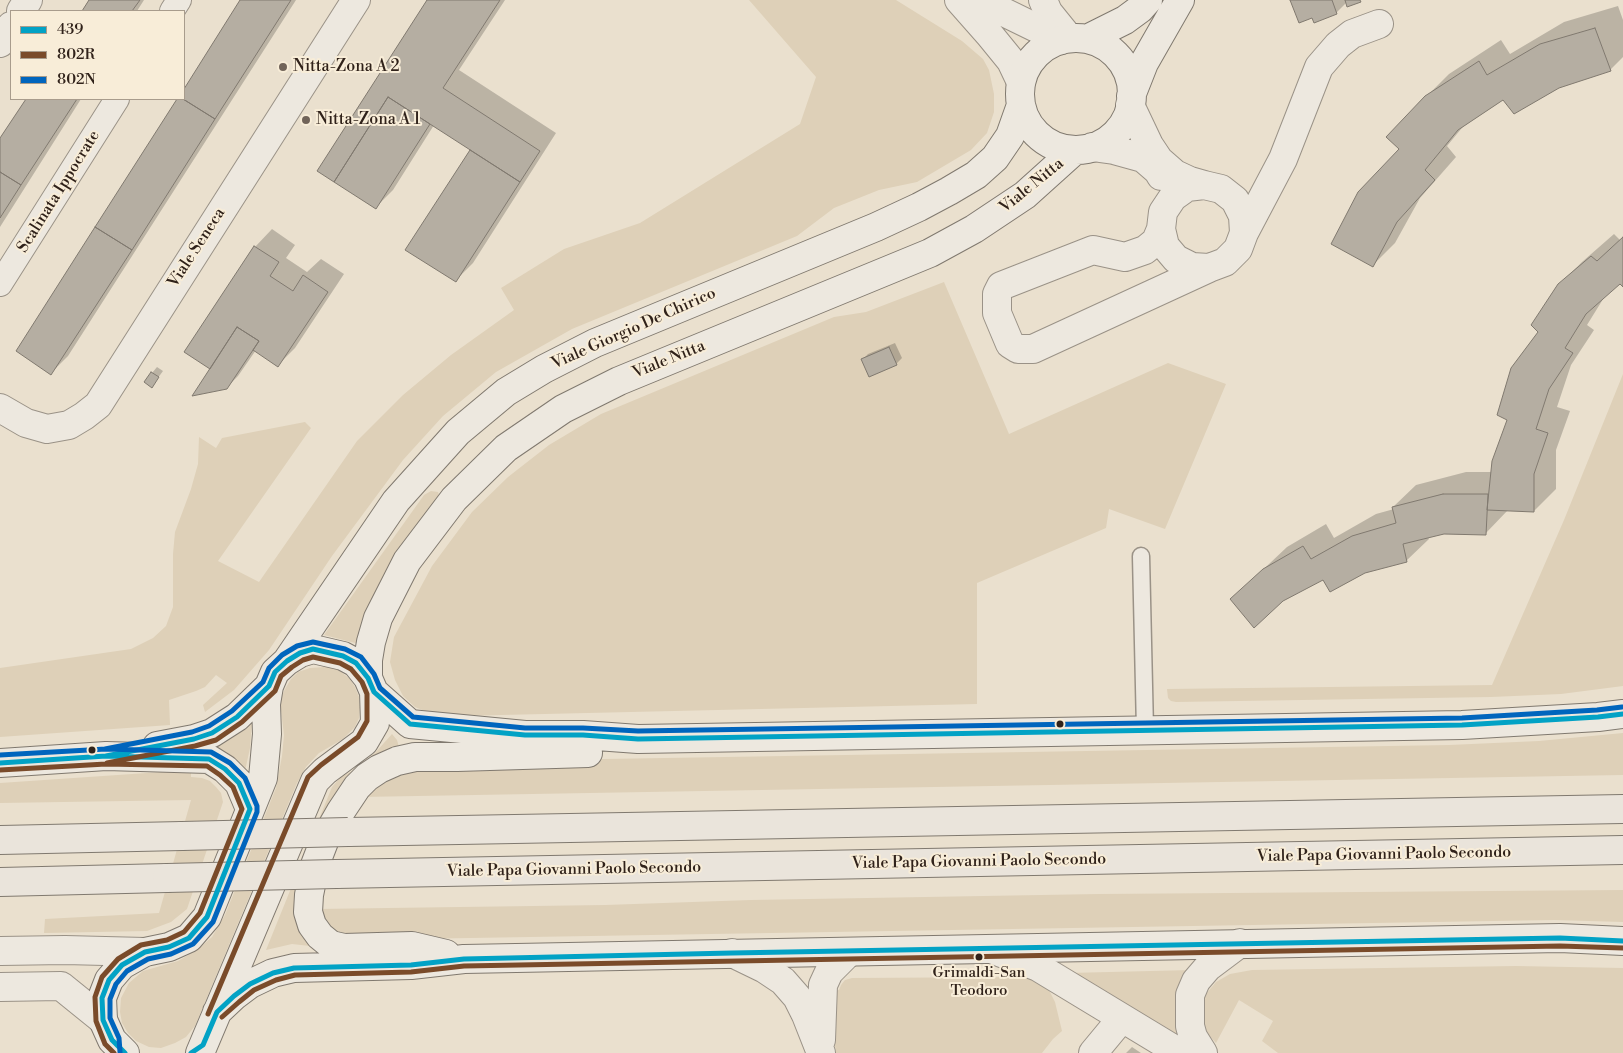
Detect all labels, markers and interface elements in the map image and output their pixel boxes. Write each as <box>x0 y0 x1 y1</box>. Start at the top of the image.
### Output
legend <box>10 10 185 100</box>
text: 439 <box>57 20 83 39</box>
text: 802R <box>57 45 95 64</box>
place label: Nitta-Zona A 2 <box>293 57 400 77</box>
marker: Nitta-Zona A 2 <box>277 61 289 73</box>
text: 802N <box>57 70 96 89</box>
place label: Nitta-Zona A 1 <box>316 110 420 130</box>
marker: Nitta-Zona A 1 <box>300 114 312 126</box>
street label: Scalinata Ippocrate <box>14 127 104 257</box>
street label: Viale Nitta <box>996 154 1068 218</box>
street label: Viale Seneca <box>164 205 230 291</box>
street label: Viale Giorgio De Chirico <box>549 284 719 374</box>
street label: Viale Nitta <box>630 337 708 383</box>
unlabelled marker <box>1055 719 1065 729</box>
unlabelled marker <box>87 745 97 755</box>
street label: Viale Papa Giovanni Paolo Secondo <box>1257 843 1511 867</box>
street label: Viale Papa Giovanni Paolo Secondo <box>852 850 1106 874</box>
street label: Viale Papa Giovanni Paolo Secondo <box>447 858 701 882</box>
marker: Grimaldi-San Teodoro <box>974 952 984 962</box>
place label: Grimaldi-San Teodoro <box>933 964 1025 999</box>

